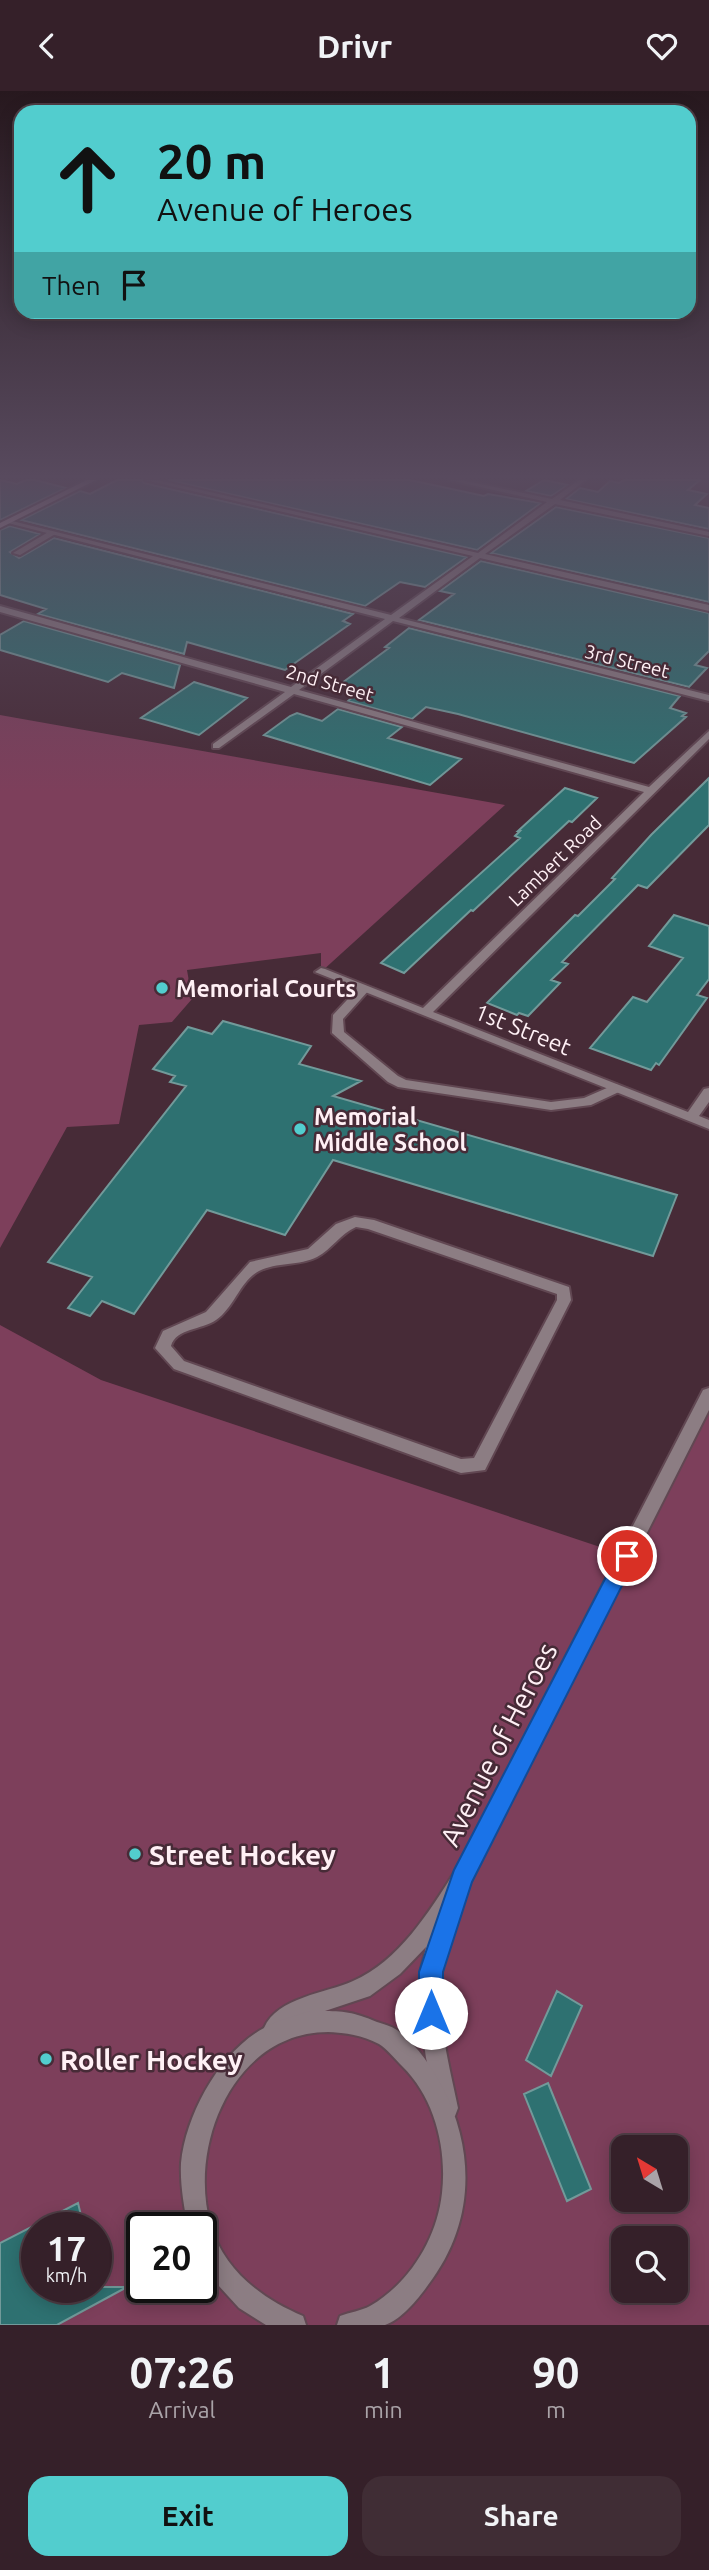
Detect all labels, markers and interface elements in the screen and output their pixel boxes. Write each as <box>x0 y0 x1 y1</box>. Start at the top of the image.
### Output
icon: back <box>28 27 66 65</box>
icon: heart <box>643 27 681 65</box>
text: Drivr <box>317 28 392 64</box>
icon: ahead <box>42 133 133 224</box>
text: 20 m <box>157 133 266 188</box>
text: Avenue of Heroes <box>157 191 413 227</box>
icon: arrive <box>115 266 153 304</box>
text: Then <box>42 271 101 300</box>
street label: 3rd Street <box>582 640 672 682</box>
street label: 2nd Street <box>284 660 377 706</box>
street label: Lambert Road <box>504 811 606 911</box>
place label: Memorial Courts <box>176 976 356 1001</box>
marker: Memorial Courts <box>154 980 170 996</box>
street label: 1st Street <box>471 998 575 1060</box>
place label: Memorial Middle School <box>314 1104 467 1155</box>
marker: Memorial Middle School <box>292 1121 308 1137</box>
pin <box>597 1526 657 1586</box>
icon: arrive <box>608 1537 646 1575</box>
street label: Avenue of Heroes <box>433 1637 563 1851</box>
place label: Street Hockey <box>149 1839 336 1870</box>
marker: Street Hockey <box>127 1846 143 1862</box>
position arrow <box>394 1976 468 2050</box>
place label: Roller Hockey <box>60 2044 243 2075</box>
marker: Roller Hockey <box>38 2051 54 2067</box>
north arrow <box>611 2135 688 2212</box>
map controls <box>611 2135 688 2303</box>
speed limit sign: 20 <box>126 2212 217 2303</box>
button: search <box>611 2226 688 2303</box>
text: 17 <box>47 2228 86 2268</box>
text: km/h <box>46 2265 87 2285</box>
text: 07:26 <box>129 2349 235 2396</box>
text: 1 <box>372 2349 395 2396</box>
text: 90 <box>532 2349 580 2396</box>
text: Arrival <box>149 2397 216 2422</box>
text: min <box>364 2397 403 2422</box>
text: m <box>546 2397 566 2422</box>
button: Exit <box>28 2476 348 2556</box>
button: Share <box>362 2476 681 2556</box>

